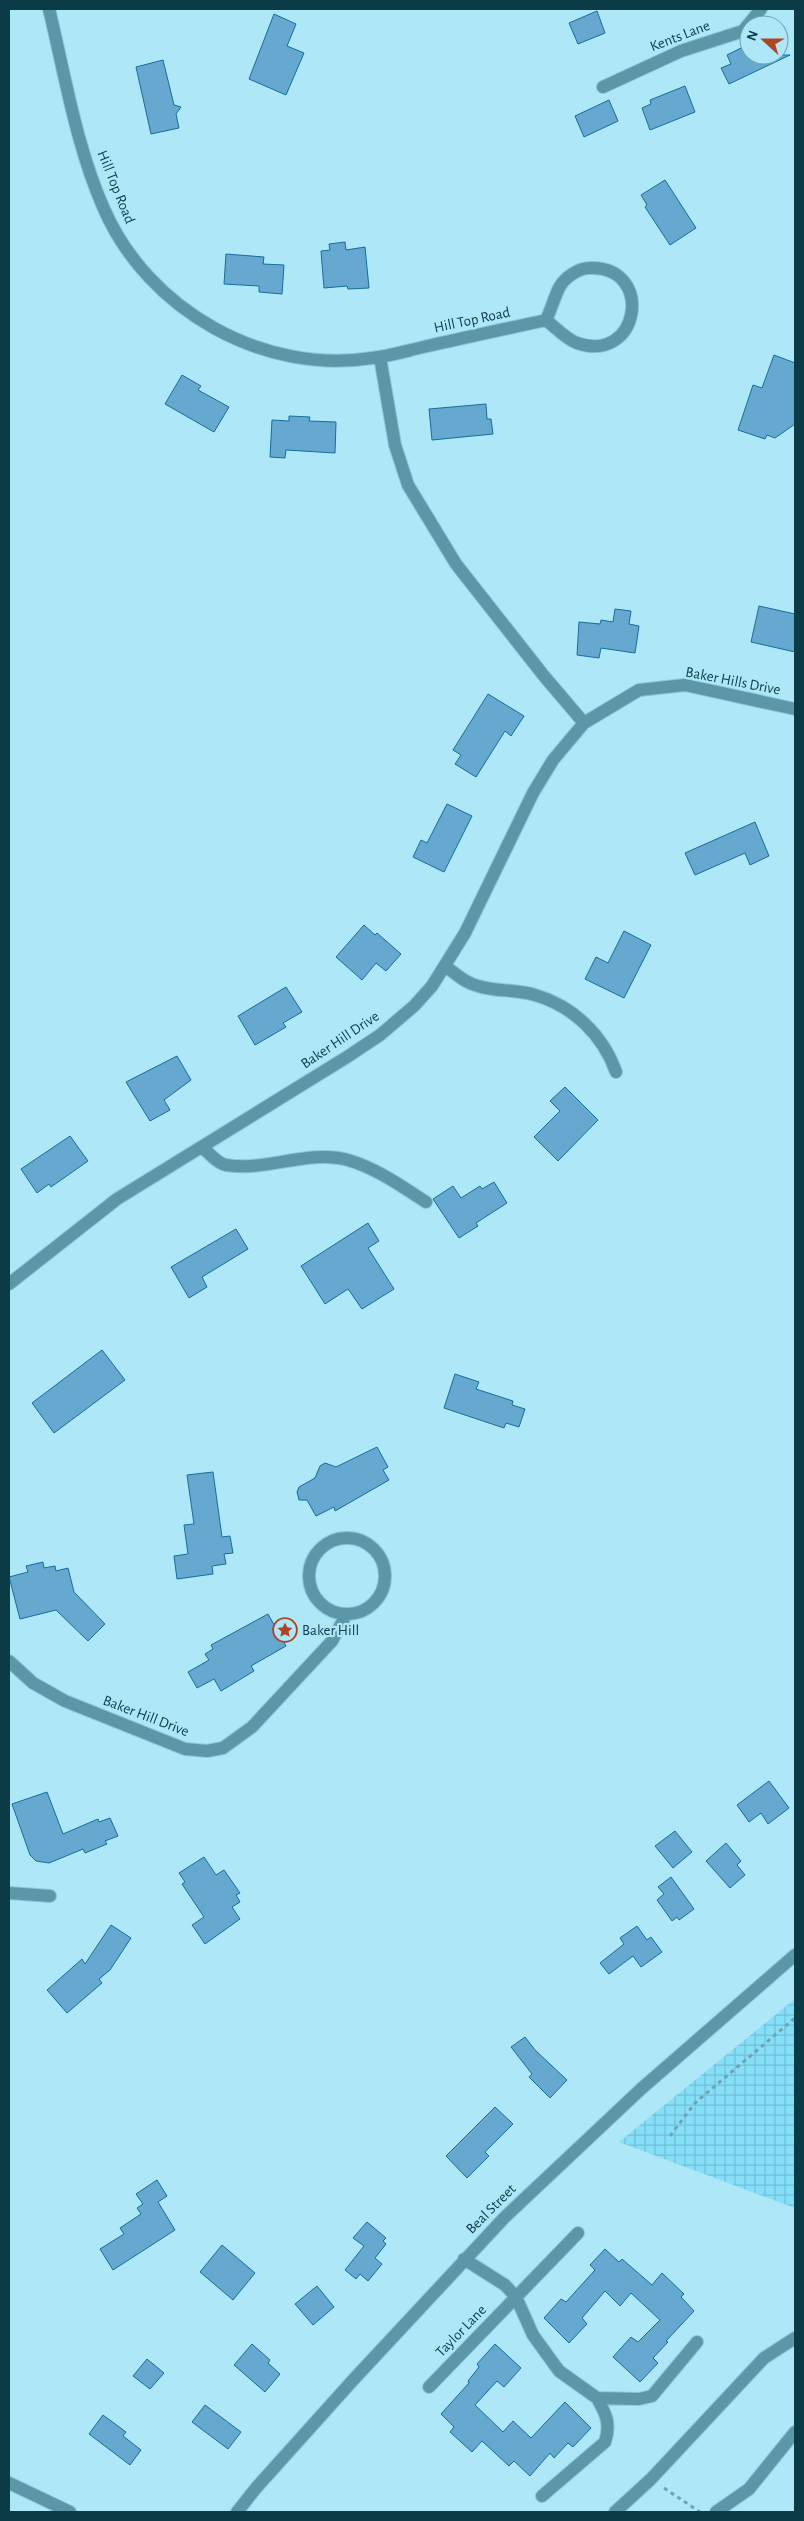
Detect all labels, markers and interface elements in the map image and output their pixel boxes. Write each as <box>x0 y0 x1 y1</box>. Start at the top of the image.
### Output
north arrow <box>739 15 789 65</box>
street label: Kents Lane <box>648 18 712 54</box>
text: N <box>745 29 761 43</box>
street label: Hill Top Road <box>95 148 138 226</box>
street label: Hill Top Road <box>433 305 512 335</box>
street label: Baker Hills Drive <box>684 664 782 698</box>
street label: Baker Hill Drive <box>298 1008 382 1072</box>
place icon: Baker Hill <box>272 1617 298 1643</box>
place label: Baker Hill <box>302 1623 359 1638</box>
street label: Baker Hill Drive <box>101 1693 191 1739</box>
street label: Beal Street <box>463 2181 519 2237</box>
street label: Taylor Lane <box>433 2302 489 2360</box>

